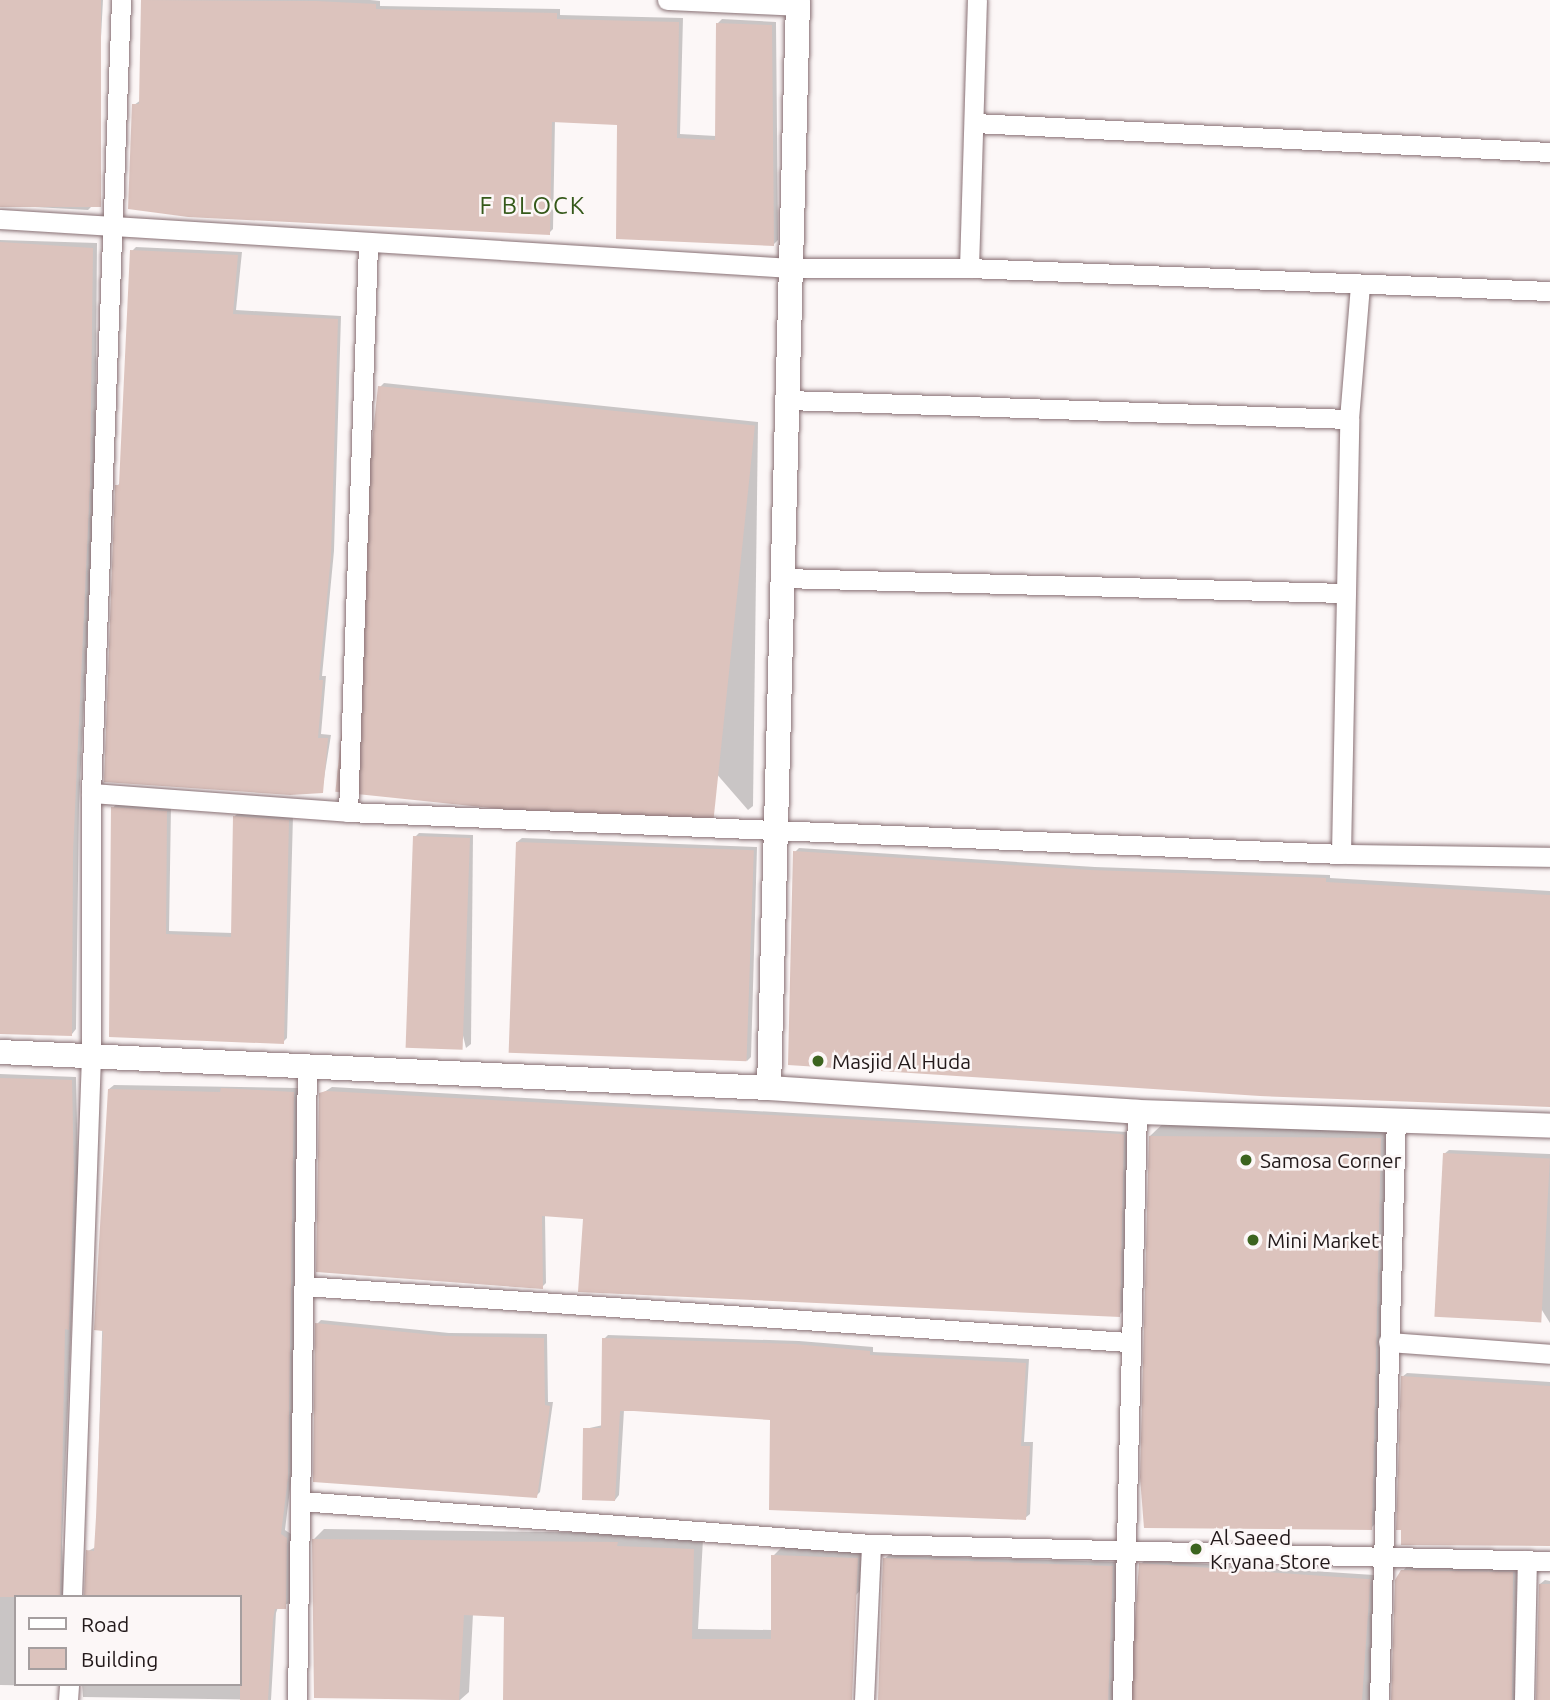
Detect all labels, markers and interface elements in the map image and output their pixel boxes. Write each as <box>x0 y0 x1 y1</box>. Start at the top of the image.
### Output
district label: F BLOCK <box>480 192 586 220</box>
place label: Masjid Al Huda <box>832 1048 971 1074</box>
marker: Masjid Al Huda <box>810 1053 826 1069</box>
place label: Samosa Corner <box>1260 1147 1402 1173</box>
marker: Samosa Corner <box>1238 1152 1254 1168</box>
place label: Mini Market <box>1267 1227 1379 1253</box>
marker: Mini Market <box>1245 1232 1261 1248</box>
place label: Al Saeed Kryana Store <box>1210 1524 1331 1574</box>
marker: Al Saeed Kryana Store <box>1188 1541 1204 1557</box>
legend <box>14 1595 242 1686</box>
text: Road <box>81 1612 129 1636</box>
text: Building <box>81 1647 158 1671</box>

